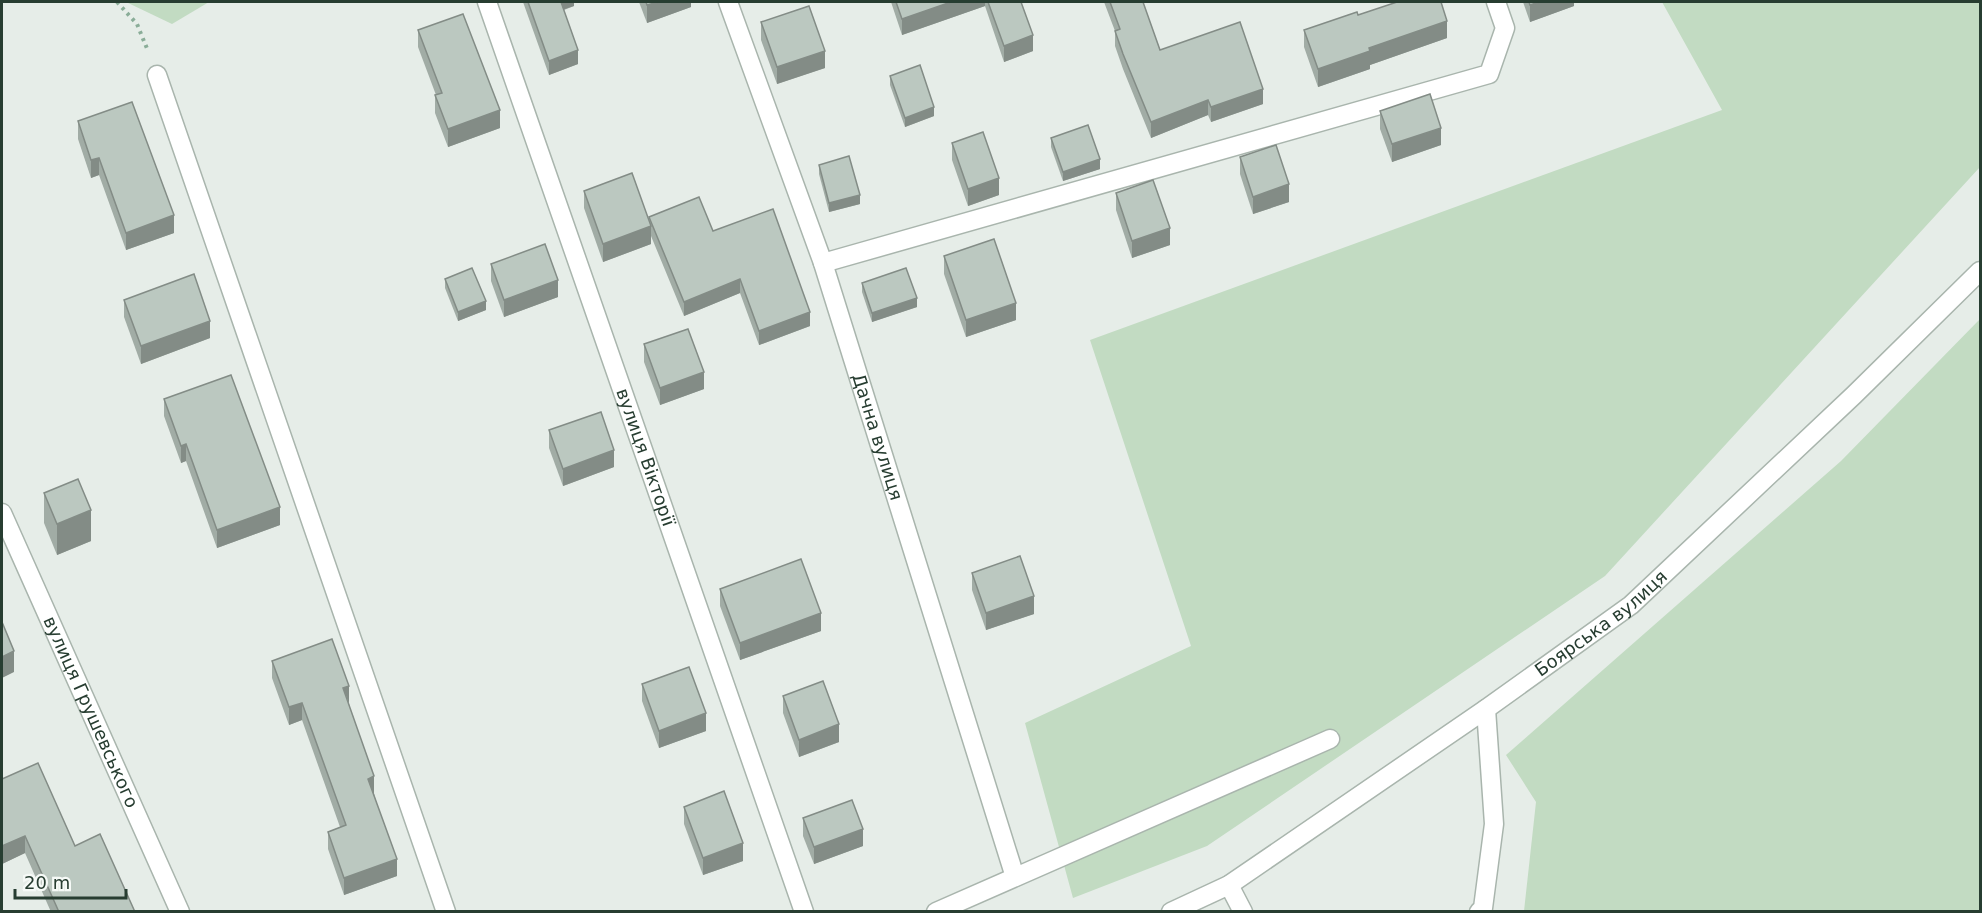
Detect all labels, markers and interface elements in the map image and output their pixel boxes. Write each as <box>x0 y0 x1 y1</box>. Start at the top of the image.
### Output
street label: Дачна вулиця <box>848 371 908 503</box>
street label: вулиця Вікторії <box>612 385 680 530</box>
street label: Боярська вулиця <box>1531 566 1671 680</box>
street label: вулиця Грушевського <box>39 613 143 811</box>
scale bar <box>15 862 126 900</box>
text: 20 m <box>24 872 70 893</box>

